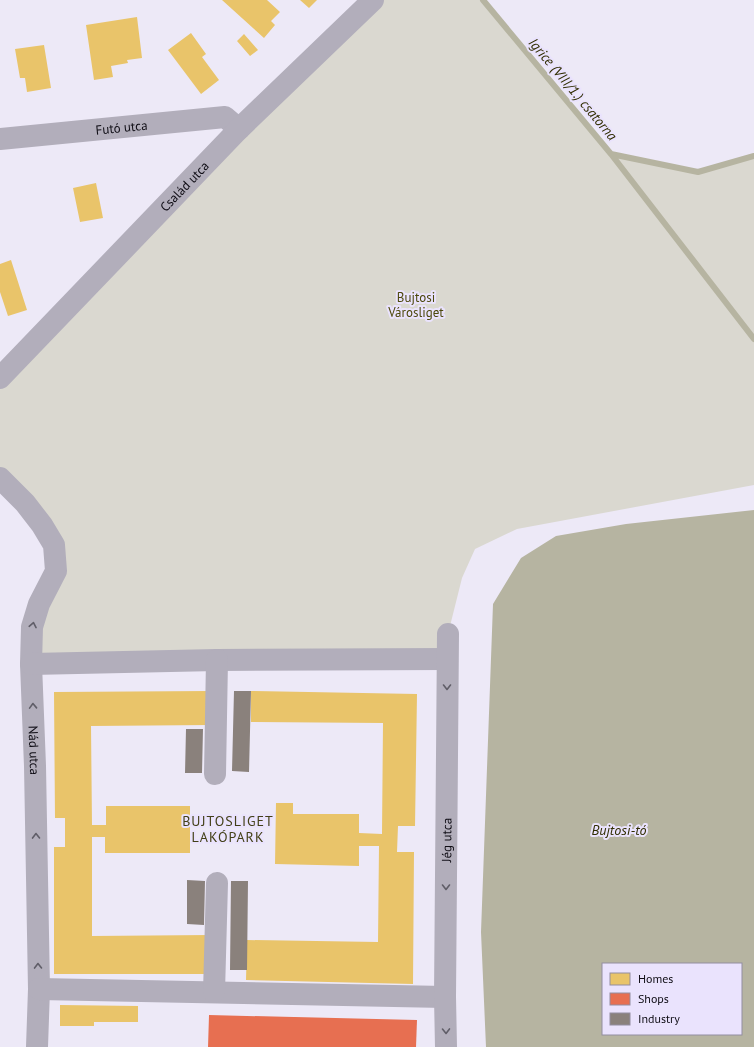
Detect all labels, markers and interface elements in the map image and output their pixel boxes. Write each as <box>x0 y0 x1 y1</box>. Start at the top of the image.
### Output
water label: Igrice (VIII/1.) csatorna <box>525 34 621 144</box>
street label: Futó utca <box>95 116 148 138</box>
street label: Család utca <box>156 157 212 215</box>
park label: Bujtosi Városliget <box>387 289 444 321</box>
one-way arrow <box>28 622 37 628</box>
one-way arrow <box>443 684 451 690</box>
one-way arrow <box>29 703 37 709</box>
street label: Nád utca <box>25 725 44 775</box>
district label: BUJTOSLIGET LAKÓPARK <box>182 812 274 846</box>
street label: Jég utca <box>438 818 455 863</box>
water label: Bujtosi-tó <box>591 821 647 839</box>
one-way arrow <box>32 833 40 839</box>
one-way arrow <box>442 884 450 890</box>
one-way arrow <box>34 963 43 969</box>
legend <box>602 963 742 1035</box>
text: Homes <box>638 971 673 986</box>
text: Shops <box>638 991 669 1006</box>
text: Industry <box>638 1011 680 1026</box>
one-way arrow <box>442 1028 450 1034</box>

